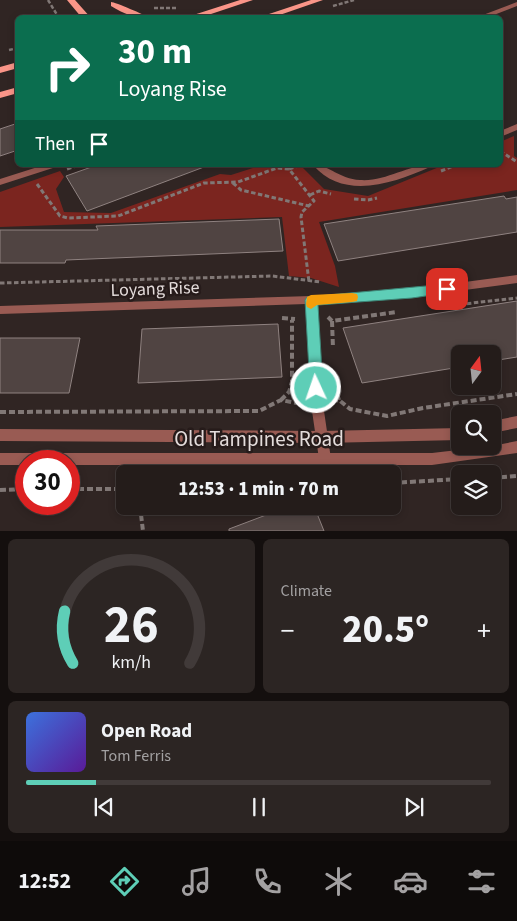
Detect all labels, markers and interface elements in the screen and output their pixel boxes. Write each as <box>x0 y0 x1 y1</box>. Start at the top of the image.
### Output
text: 30 m <box>118 27 192 77</box>
icon: right <box>35 35 100 100</box>
text: Loyang Rise <box>118 73 227 105</box>
icon: arrive <box>85 130 113 158</box>
text: Then <box>35 131 75 158</box>
pin <box>426 268 468 310</box>
street label: Loyang Rise <box>110 275 200 303</box>
icon: arrive <box>433 275 461 303</box>
north arrow <box>451 345 501 395</box>
map controls <box>451 345 501 515</box>
position arrow <box>289 361 341 413</box>
button: search <box>451 405 501 455</box>
street label: Old Tampines Road <box>174 424 344 454</box>
speed limit sign: 30 <box>15 450 80 515</box>
button: layers <box>451 465 501 515</box>
text: 12:53 · 1 min · 70 m <box>178 476 339 503</box>
text: Climate <box>281 580 332 602</box>
text: 26 <box>104 589 159 663</box>
text: 20.5° <box>342 603 429 657</box>
text: − <box>281 611 294 651</box>
text: + <box>477 611 491 651</box>
text: km/h <box>111 650 151 675</box>
text: Open Road <box>101 718 192 745</box>
text: Tom Ferris <box>101 745 171 767</box>
icon: previous <box>90 793 118 821</box>
icon: pause <box>245 793 273 821</box>
icon: next <box>400 793 428 821</box>
icon: directions <box>107 864 142 899</box>
icon: music <box>179 864 214 899</box>
icon: phone <box>250 864 285 899</box>
icon: climate <box>321 864 356 899</box>
icon: car <box>393 864 428 899</box>
icon: filters <box>464 864 499 899</box>
text: 12:52 <box>18 865 71 897</box>

